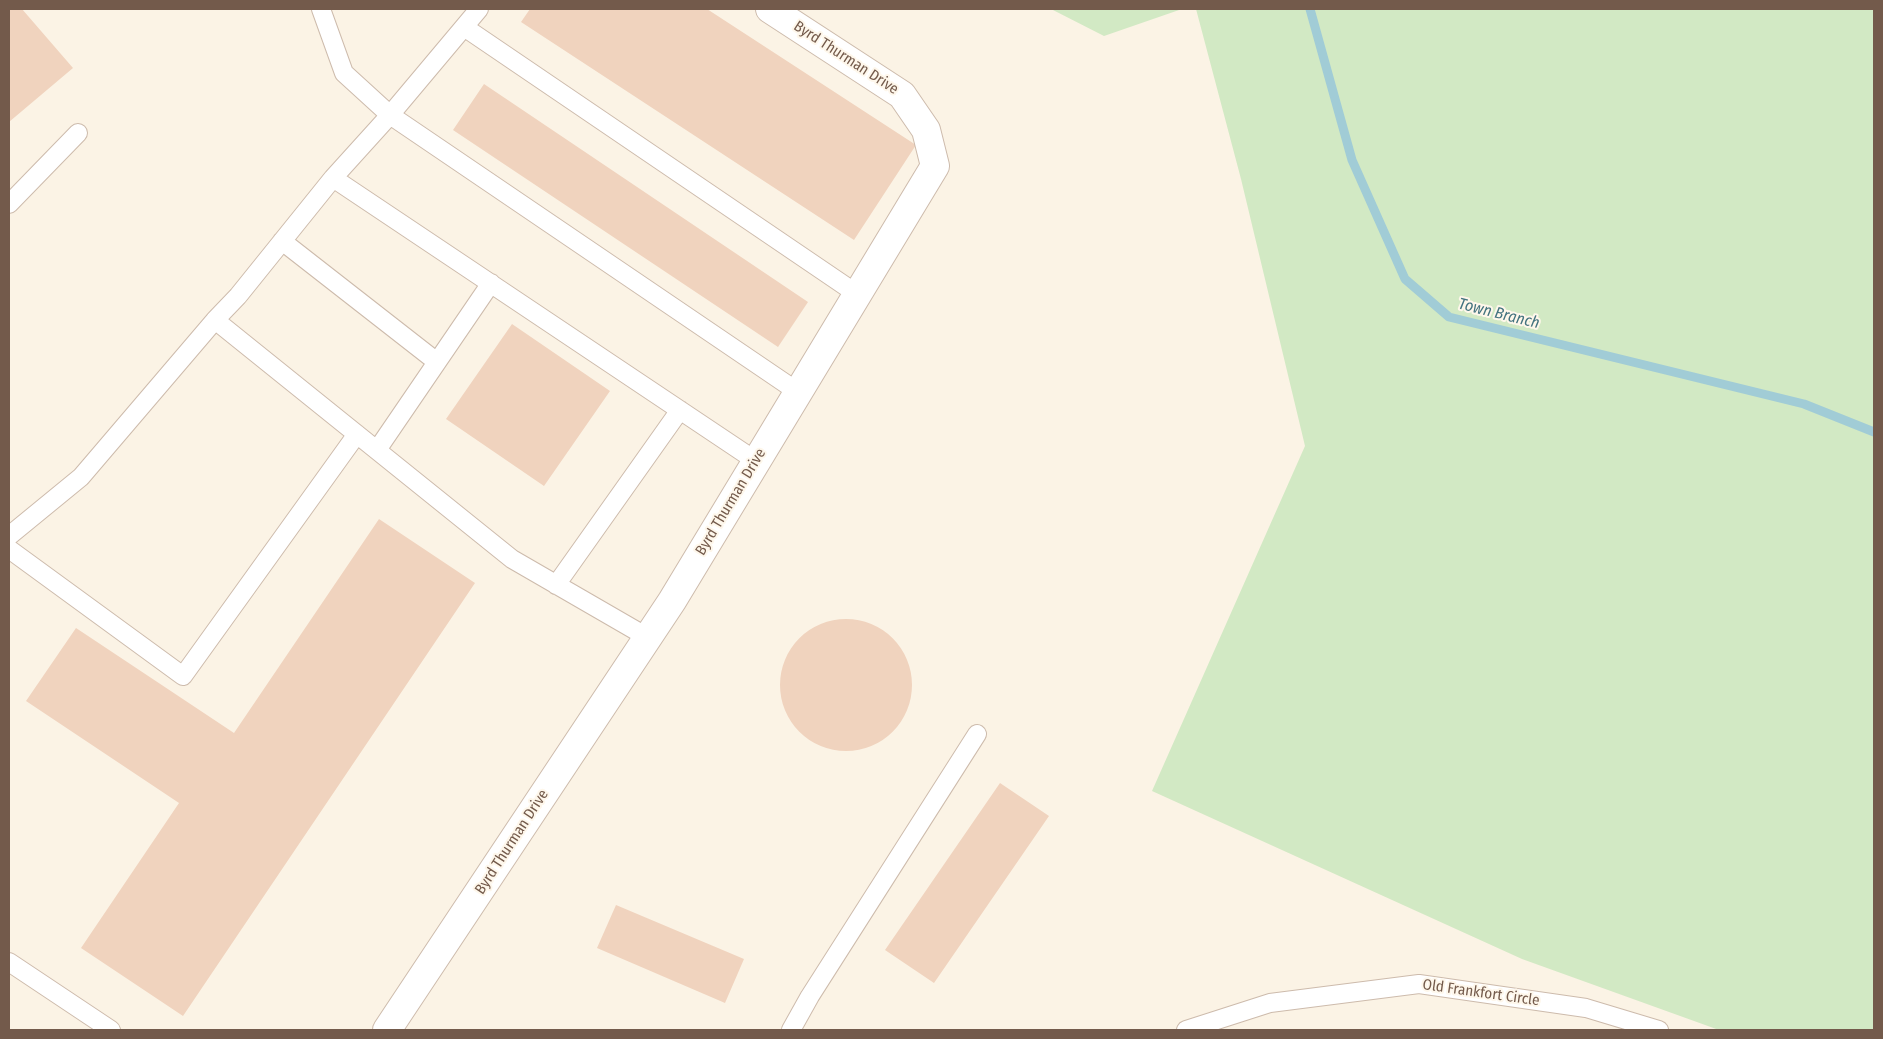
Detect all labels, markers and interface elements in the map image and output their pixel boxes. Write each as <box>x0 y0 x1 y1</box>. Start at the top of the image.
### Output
street label: Byrd Thurman Drive <box>790 17 902 99</box>
water label: Town Branch <box>1456 295 1542 333</box>
street label: Byrd Thurman Drive <box>692 445 770 559</box>
street label: Byrd Thurman Drive <box>471 786 553 898</box>
street label: Old Frankfort Circle <box>1421 976 1541 1010</box>

